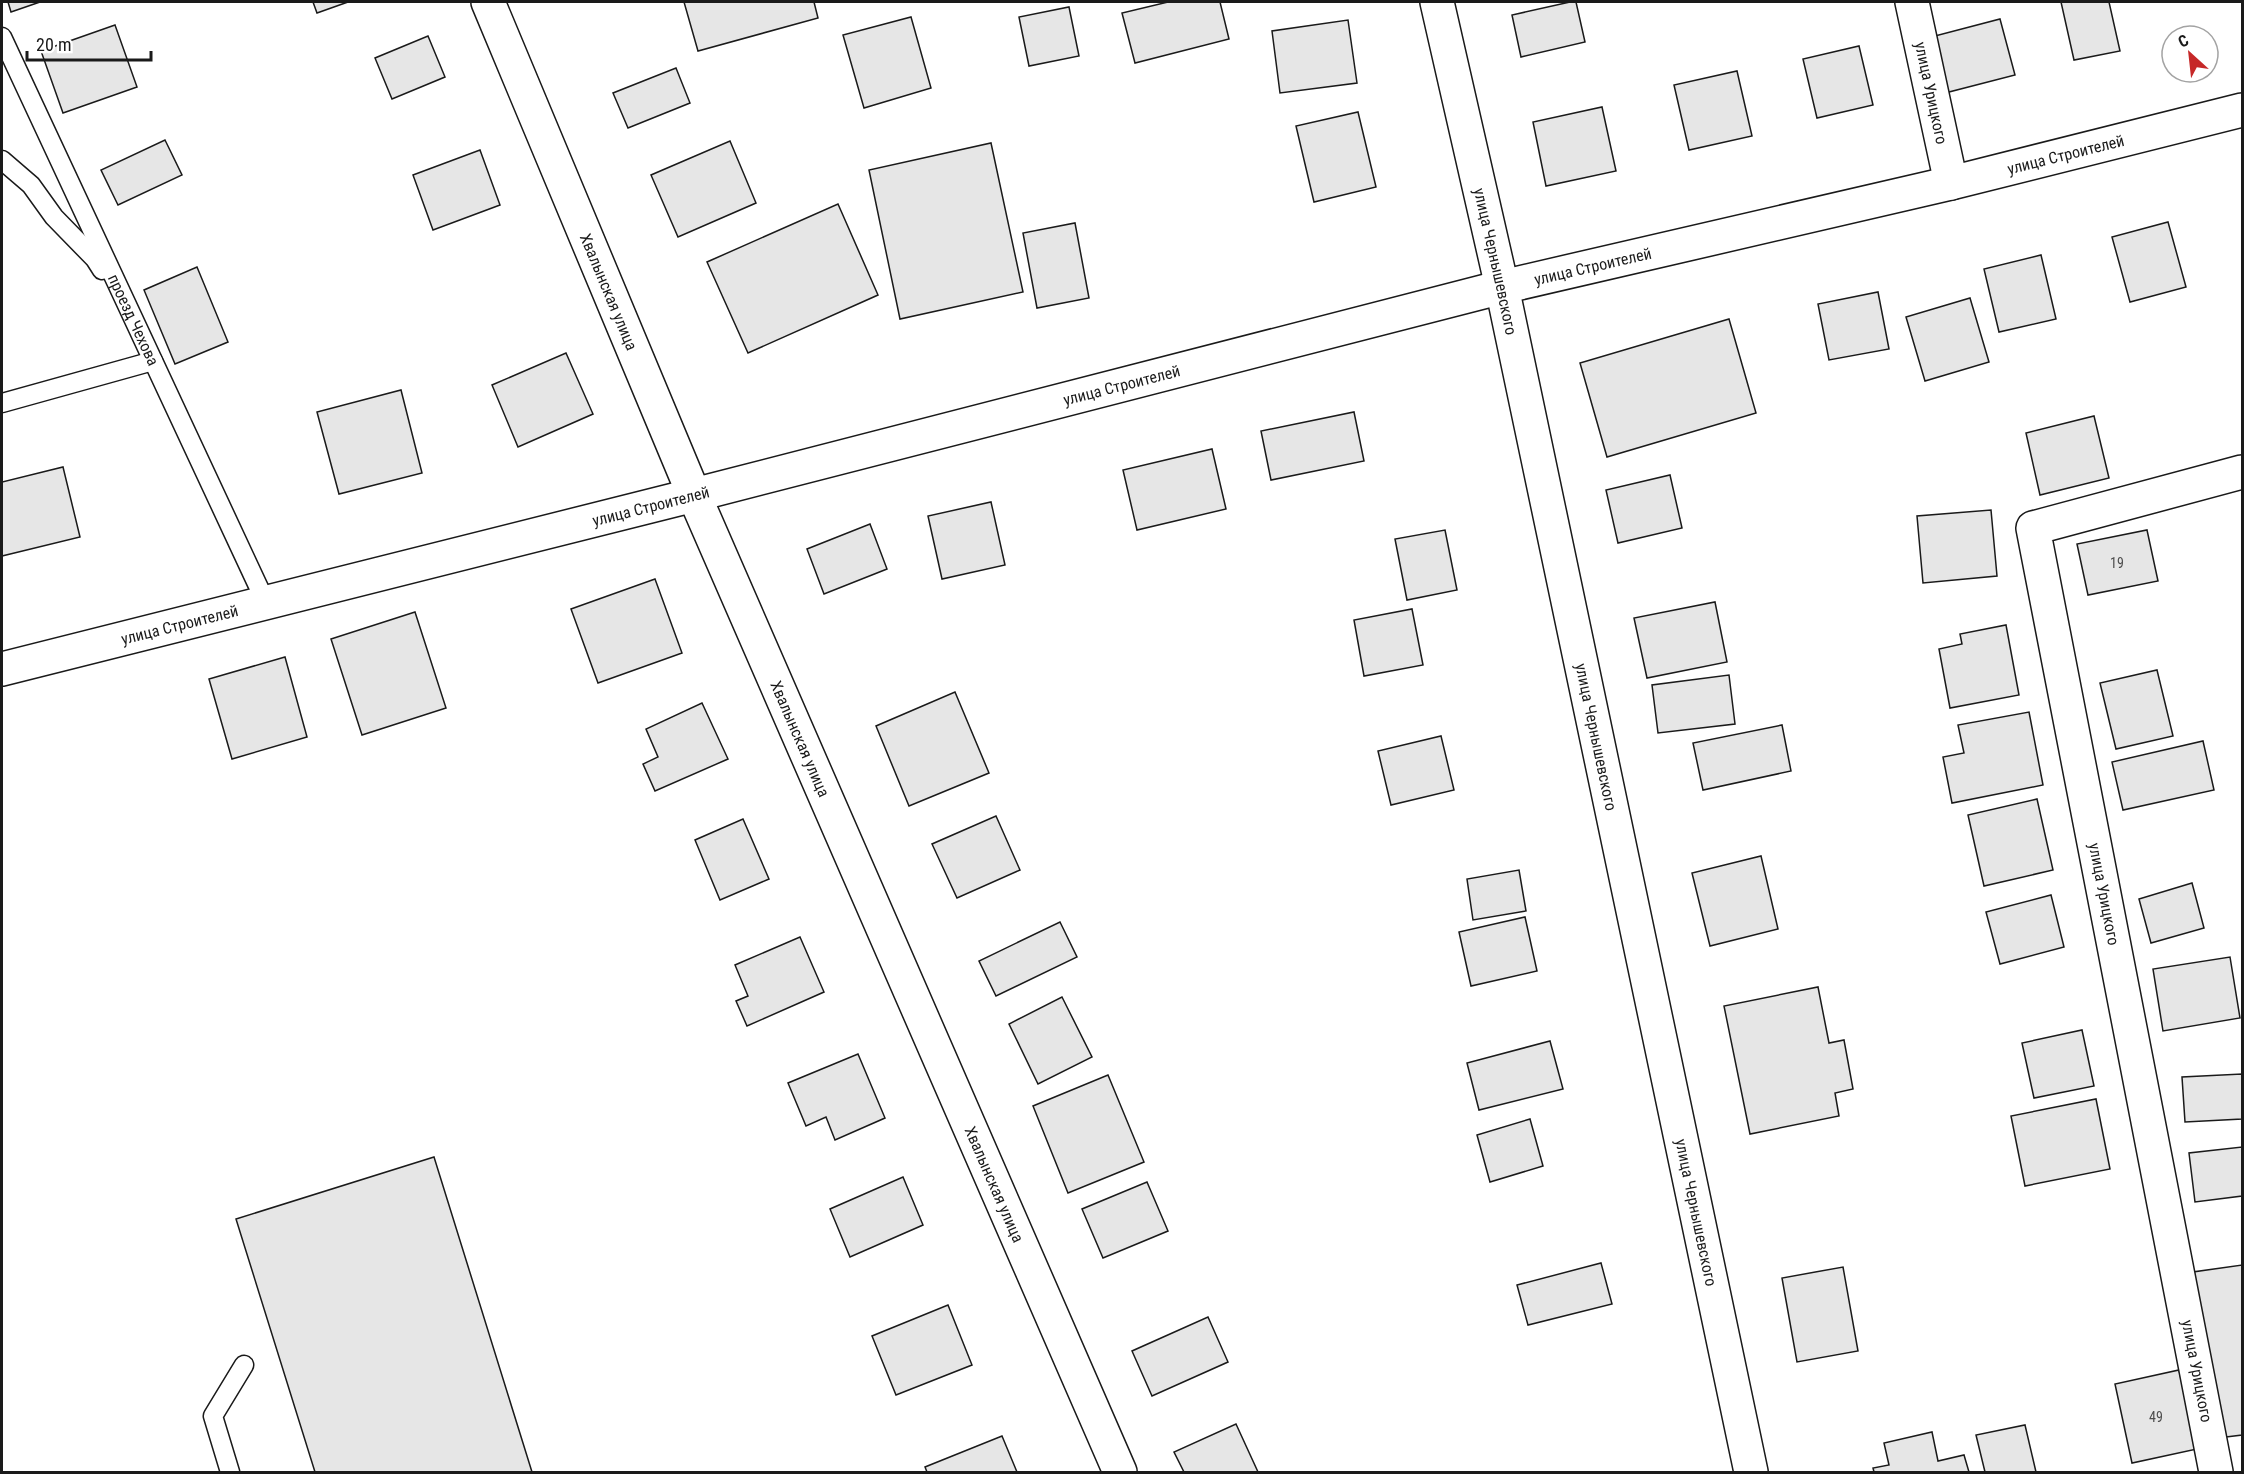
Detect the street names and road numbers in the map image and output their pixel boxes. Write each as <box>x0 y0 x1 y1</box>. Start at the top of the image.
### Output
street label: улица Урицкого <box>1911 40 1952 146</box>
street label: улица Строителей <box>2005 130 2126 178</box>
street label: улица Чернышевского <box>1470 186 1521 337</box>
street label: Хвалынская улица <box>576 231 642 353</box>
street label: улица Строителей <box>1532 243 1653 289</box>
street label: проезд Чехова <box>104 271 163 369</box>
street label: улица Строителей <box>1061 361 1182 409</box>
street label: улица Строителей <box>590 482 711 530</box>
street label: улица Строителей <box>119 601 240 648</box>
street label: улица Чернышевского <box>1572 661 1621 812</box>
street label: Хвалынская улица <box>767 678 834 800</box>
street label: улица Урицкого <box>2085 841 2123 947</box>
street label: Хвалынская улица <box>961 1123 1028 1245</box>
street label: улица Чернышевского <box>1672 1137 1721 1288</box>
street label: улица Урицкого <box>2178 1318 2216 1424</box>

